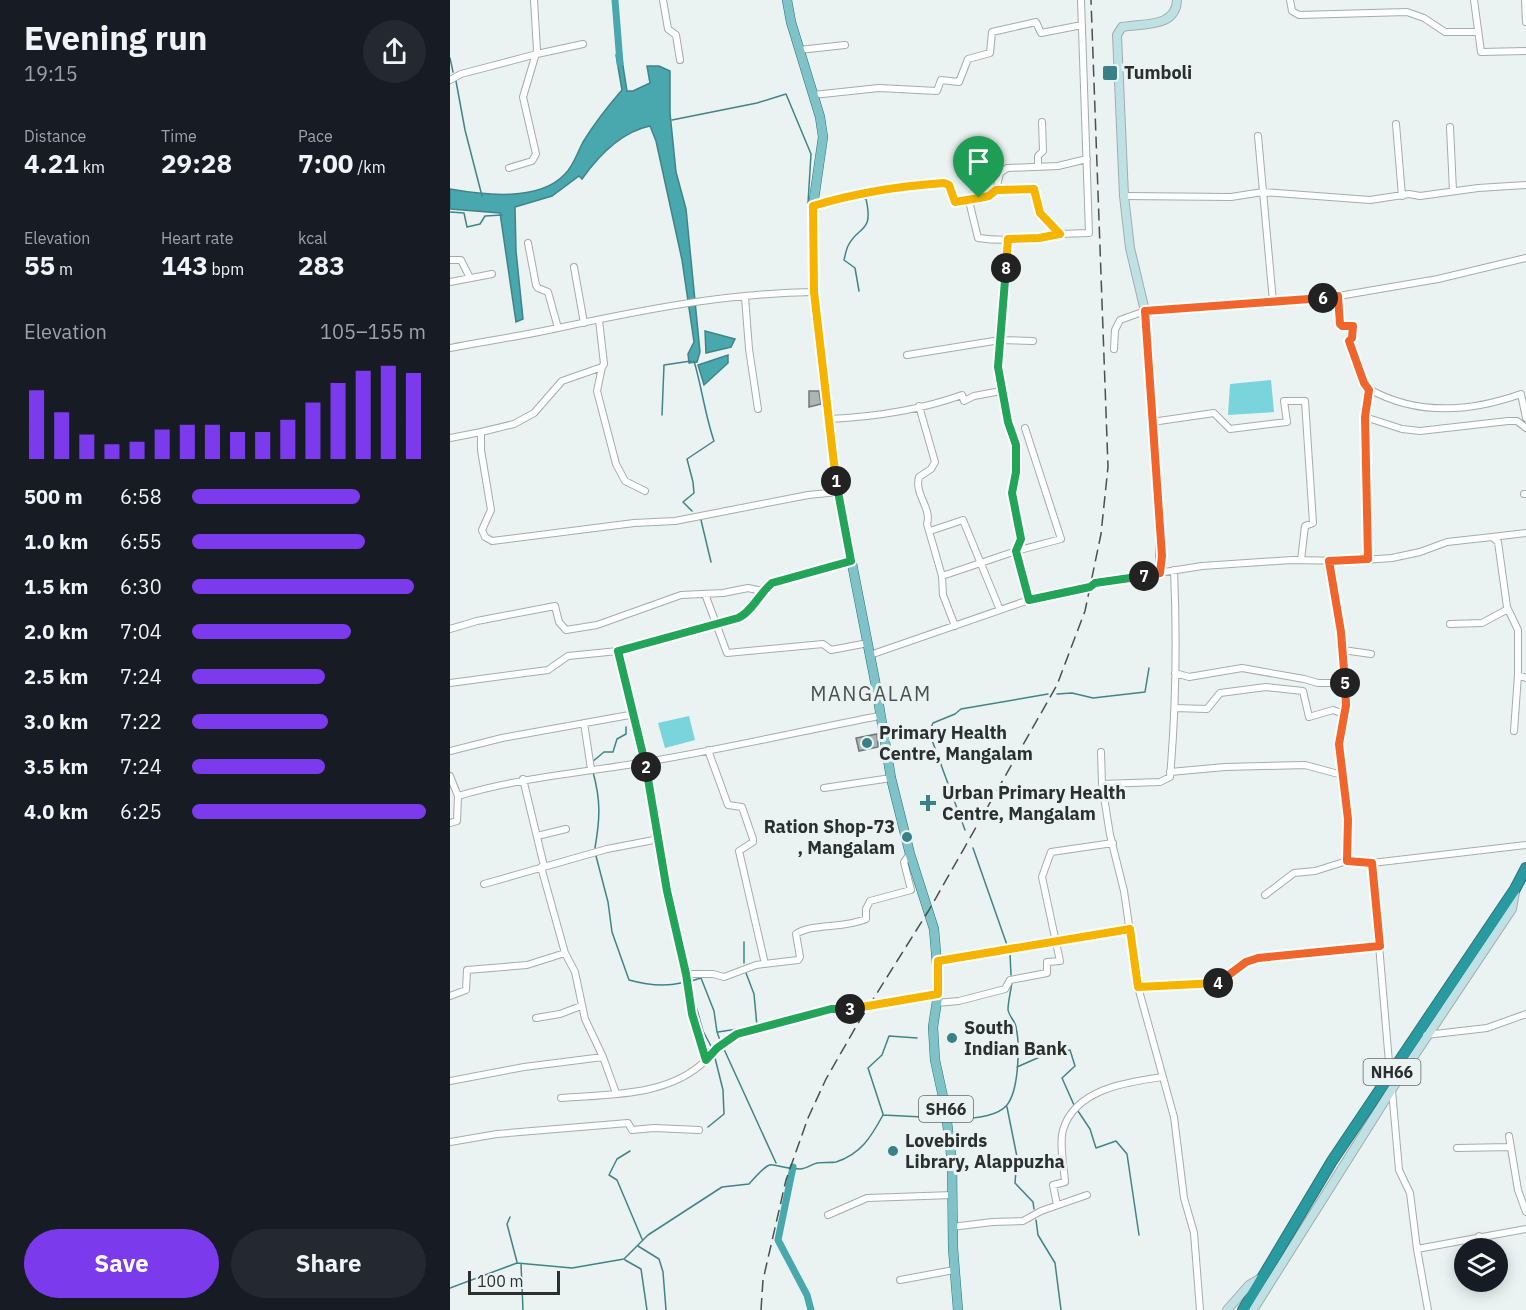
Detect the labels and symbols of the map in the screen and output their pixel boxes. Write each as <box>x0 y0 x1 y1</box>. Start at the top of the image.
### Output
place label: Tumboli <box>1124 61 1192 84</box>
marker: Tumboli <box>1101 64 1119 82</box>
pin <box>953 136 1004 198</box>
pin: 8 <box>991 253 1021 283</box>
pin: 6 <box>1308 283 1338 313</box>
pin: 1 <box>821 466 851 496</box>
pin: 7 <box>1129 561 1159 591</box>
pin: 5 <box>1330 668 1360 698</box>
district label: MANGALAM <box>810 680 932 707</box>
place label: Primary Health Centre, Mangalam <box>879 721 1033 765</box>
marker: Primary Health Centre, Mangalam <box>860 736 874 750</box>
pin: 2 <box>631 752 661 782</box>
place label: Urban Primary Health Centre, Mangalam <box>942 781 1126 825</box>
marker: Urban Primary Health Centre, Mangalam <box>919 794 937 812</box>
place label: Ration Shop-73 , Mangalam <box>764 815 895 859</box>
marker: Ration Shop-73 , Mangalam <box>900 830 914 844</box>
pin: 4 <box>1203 968 1233 998</box>
pin: 3 <box>835 994 865 1024</box>
place label: South Indian Bank <box>964 1016 1068 1060</box>
marker: South Indian Bank <box>945 1031 959 1045</box>
road number: NH66 <box>1364 1059 1420 1085</box>
road number: SH66 <box>919 1096 973 1122</box>
place label: Lovebirds Library, Alappuzha <box>905 1129 1065 1173</box>
marker: Lovebirds Library, Alappuzha <box>886 1144 900 1158</box>
scale bar <box>468 1268 560 1296</box>

